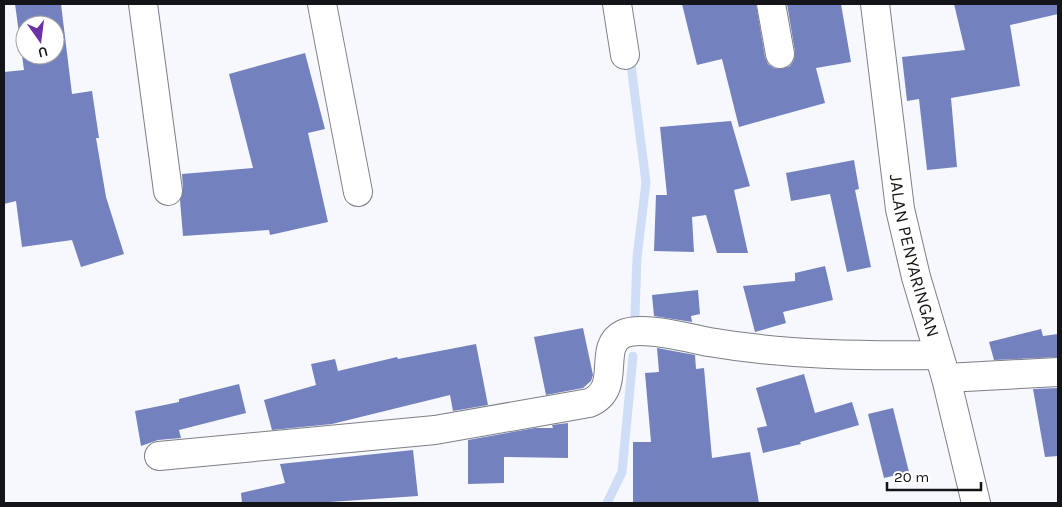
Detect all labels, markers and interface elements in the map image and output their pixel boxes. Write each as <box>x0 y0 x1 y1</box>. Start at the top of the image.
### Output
north arrow <box>15 15 65 65</box>
text: U <box>36 43 50 62</box>
street label: JALAN PENYARINGAN <box>885 173 944 340</box>
scale bar <box>887 460 981 492</box>
text: 20 m <box>894 468 929 486</box>

